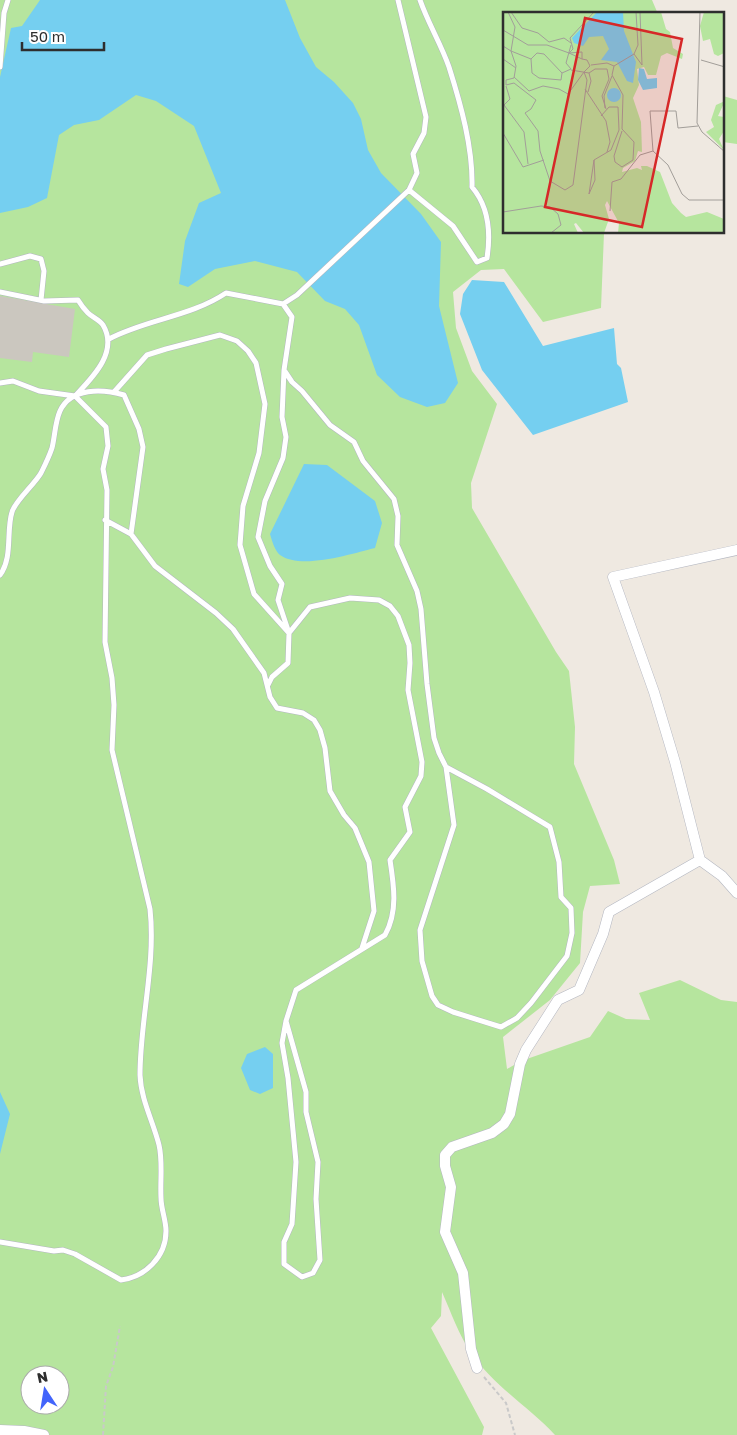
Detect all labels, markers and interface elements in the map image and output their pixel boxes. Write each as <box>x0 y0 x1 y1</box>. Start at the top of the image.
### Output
inset map <box>503 12 724 234</box>
scale bar <box>22 20 105 52</box>
text: 50 m <box>30 27 65 45</box>
north arrow <box>20 1365 70 1415</box>
text: N <box>35 1367 49 1386</box>

